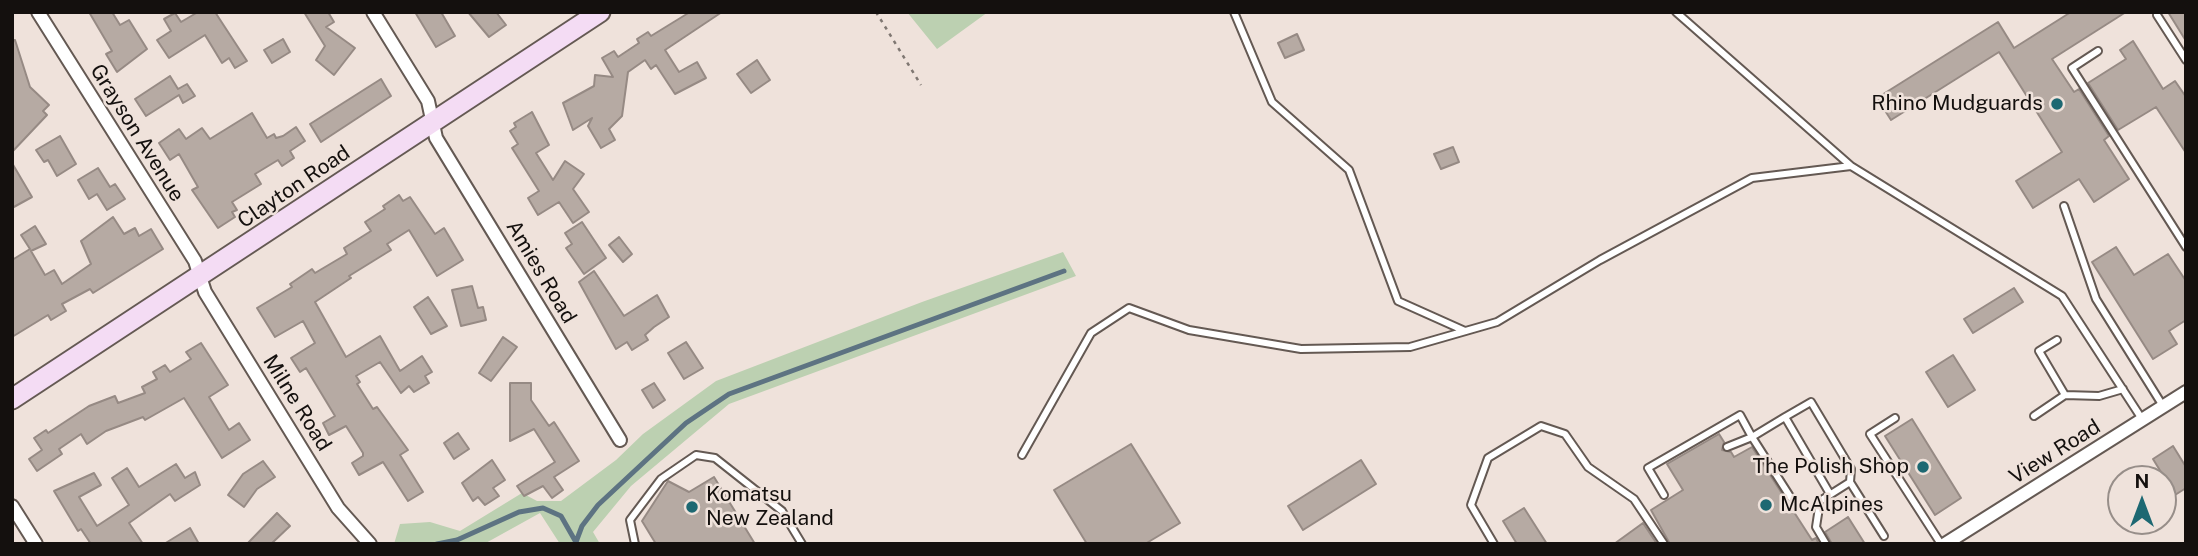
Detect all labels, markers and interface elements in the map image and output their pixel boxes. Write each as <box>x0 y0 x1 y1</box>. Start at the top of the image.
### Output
street label: Grayson Avenue <box>85 60 189 206</box>
place label: Rhino Mudguards <box>1871 91 2043 117</box>
marker: Rhino Mudguards <box>2049 96 2065 112</box>
street label: Clayton Road <box>233 140 355 234</box>
street label: Amies Road <box>500 216 582 328</box>
street label: Milne Road <box>257 350 337 456</box>
street label: View Road <box>2005 414 2105 490</box>
place label: The Polish Shop <box>1753 454 1909 480</box>
marker: The Polish Shop <box>1915 459 1931 475</box>
north arrow <box>2107 465 2177 535</box>
text: N <box>2135 470 2149 492</box>
place label: Komatsu New Zealand <box>706 482 834 532</box>
place label: McAlpines <box>1780 492 1883 518</box>
marker: McAlpines <box>1758 497 1774 513</box>
marker: Komatsu New Zealand <box>684 499 700 515</box>

